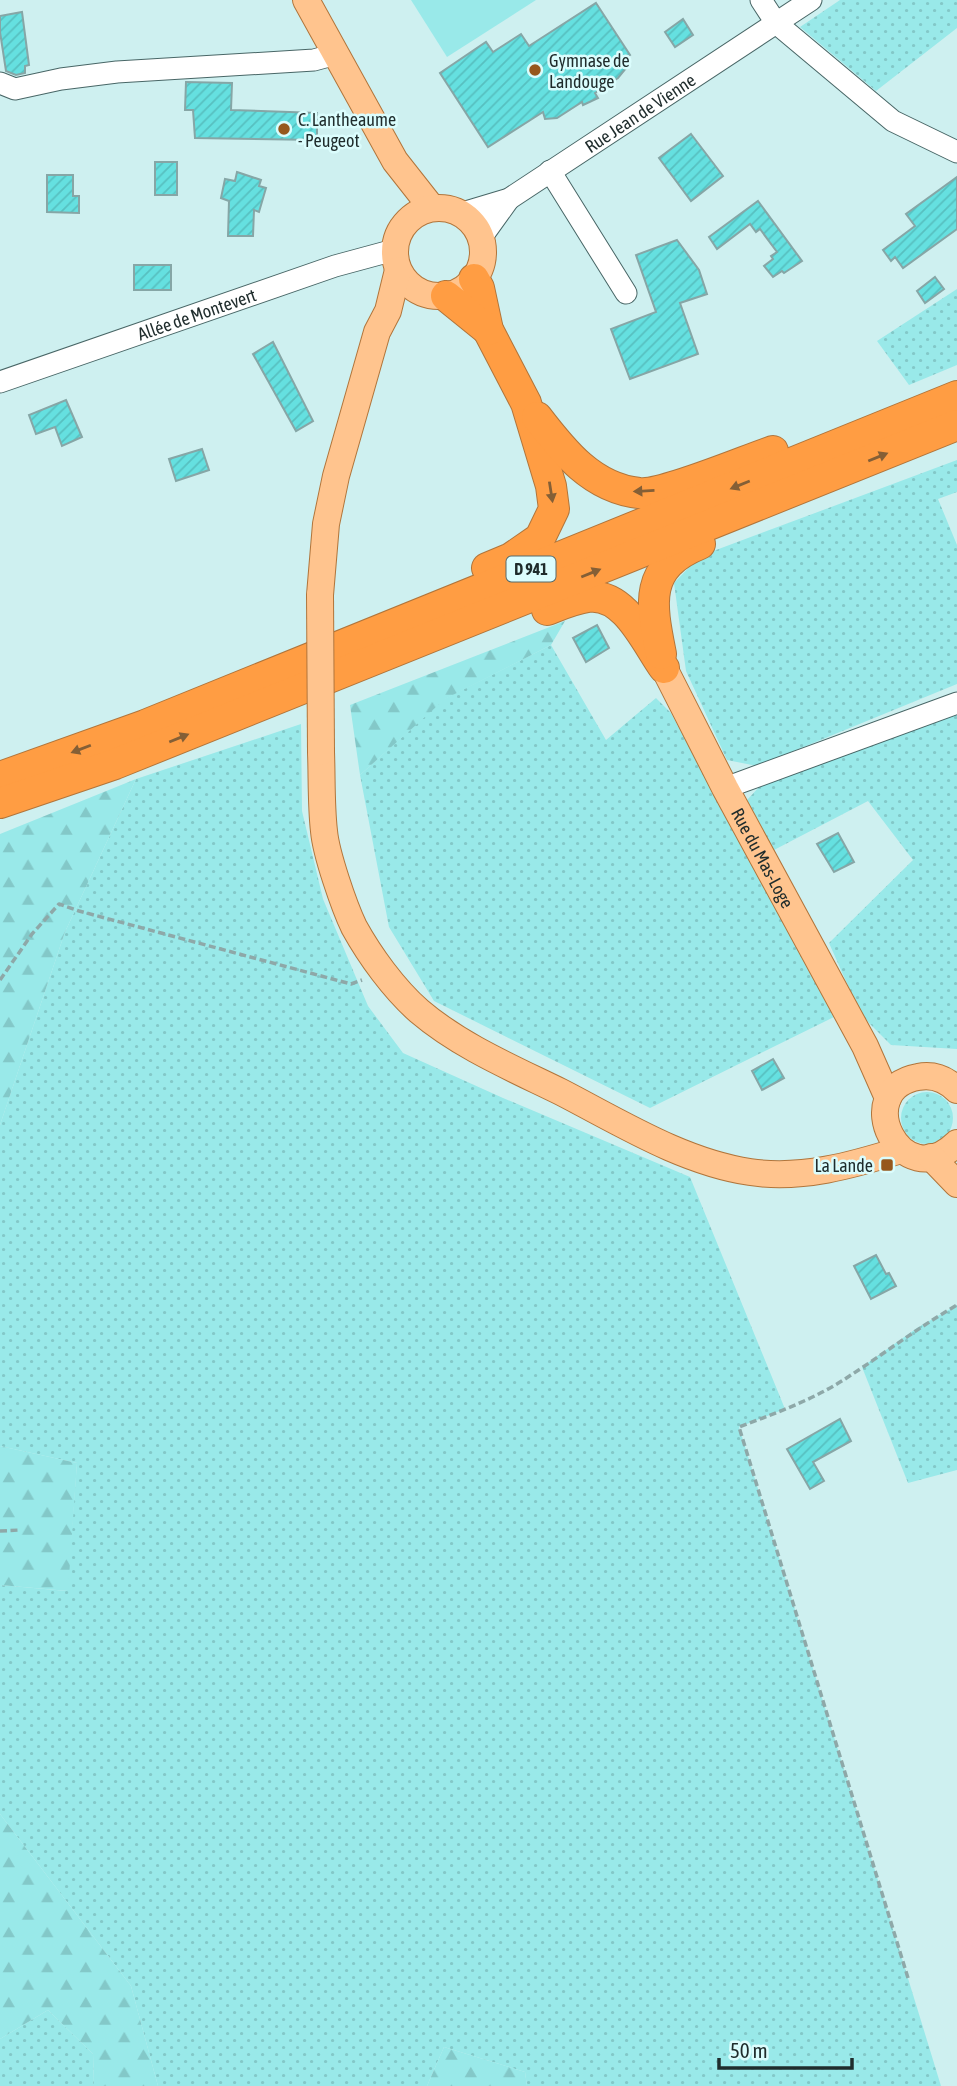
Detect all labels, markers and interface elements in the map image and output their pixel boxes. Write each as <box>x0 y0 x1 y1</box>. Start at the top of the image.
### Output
place label: Gymnase de Landouge <box>549 50 630 92</box>
marker: Gymnase de Landouge <box>527 62 543 78</box>
street label: Rue Jean de Vienne <box>581 69 699 157</box>
place label: C. Lantheaume - Peugeot <box>298 109 396 151</box>
marker: C. Lantheaume - Peugeot <box>276 121 292 137</box>
street label: Allée de Montevert <box>134 284 259 344</box>
one-way arrow <box>868 452 889 463</box>
one-way arrow <box>729 479 750 490</box>
one-way arrow <box>546 481 557 503</box>
one-way arrow <box>633 486 655 497</box>
road number: D 941 <box>506 556 556 582</box>
one-way arrow <box>581 567 602 578</box>
one-way arrow <box>168 733 189 744</box>
one-way arrow <box>71 743 92 754</box>
street label: Rue du Mas-Loge <box>727 804 798 911</box>
place label: La Lande <box>814 1155 873 1176</box>
marker: La Lande <box>879 1157 895 1173</box>
scale bar <box>719 2026 852 2070</box>
text: 50 m <box>730 2038 768 2062</box>

